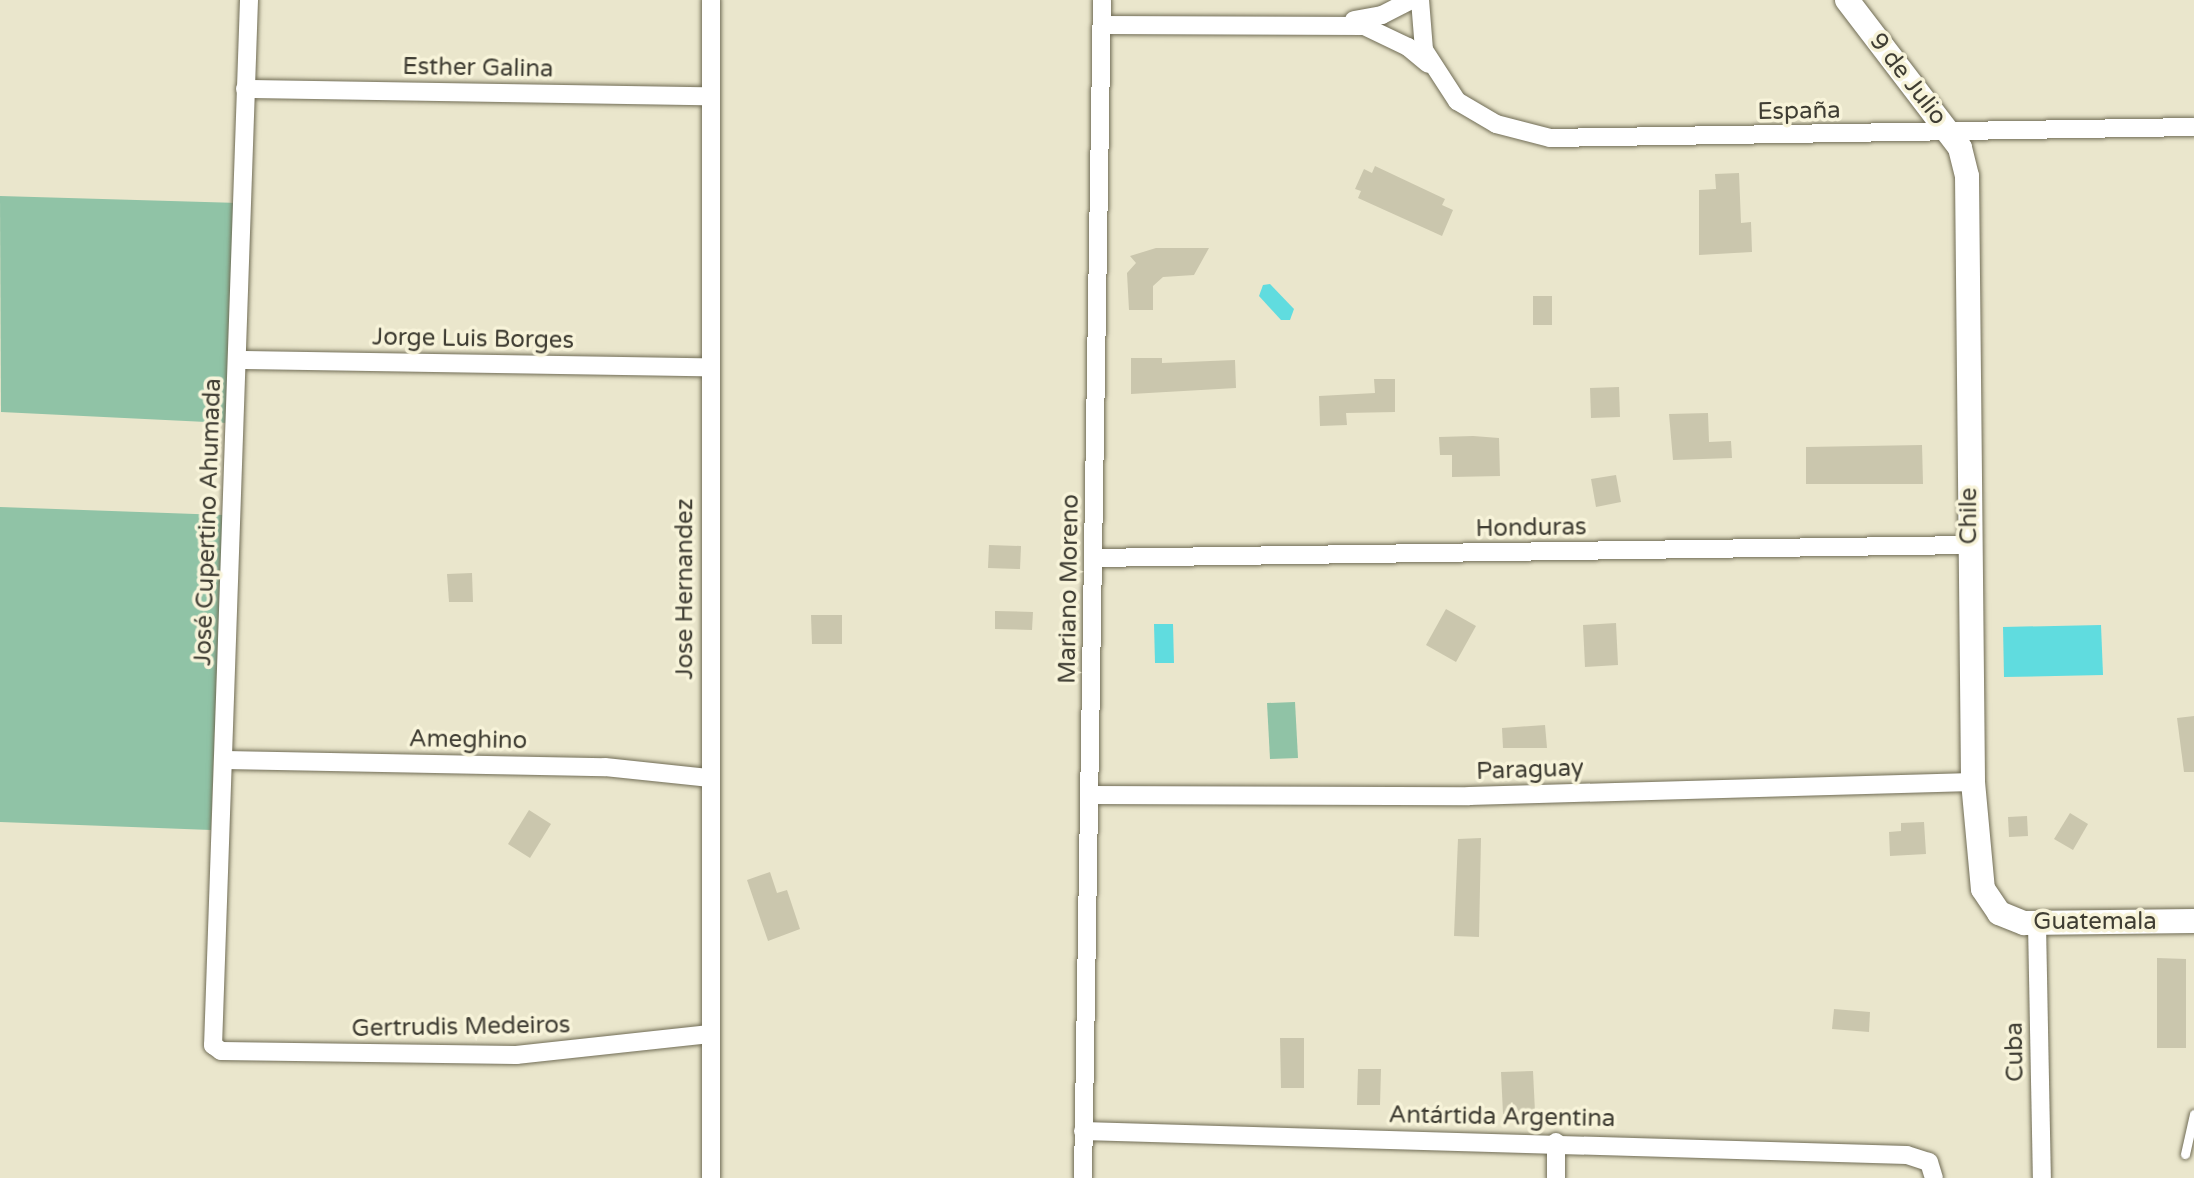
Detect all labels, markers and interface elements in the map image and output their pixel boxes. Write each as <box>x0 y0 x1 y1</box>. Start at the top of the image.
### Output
street label: 9 de Julio <box>1863 27 1953 131</box>
street label: Esther Galina <box>402 52 554 84</box>
street label: España <box>1757 96 1841 126</box>
street label: Jorge Luis Borges <box>372 323 574 355</box>
street label: José Cupertino Ahumada <box>189 378 227 666</box>
street label: Chile <box>1955 488 1983 544</box>
street label: Mariano Moreno <box>1053 494 1085 684</box>
street label: Jose Hernandez <box>671 498 699 680</box>
street label: Honduras <box>1475 513 1587 543</box>
street label: Ameghino <box>409 725 527 755</box>
street label: Paraguay <box>1476 754 1584 786</box>
street label: Guatemala <box>2033 908 2157 936</box>
street label: Gertrudis Medeiros <box>351 1011 571 1043</box>
street label: Cuba <box>2000 1022 2030 1082</box>
street label: Antártida Argentina <box>1388 1101 1616 1133</box>

